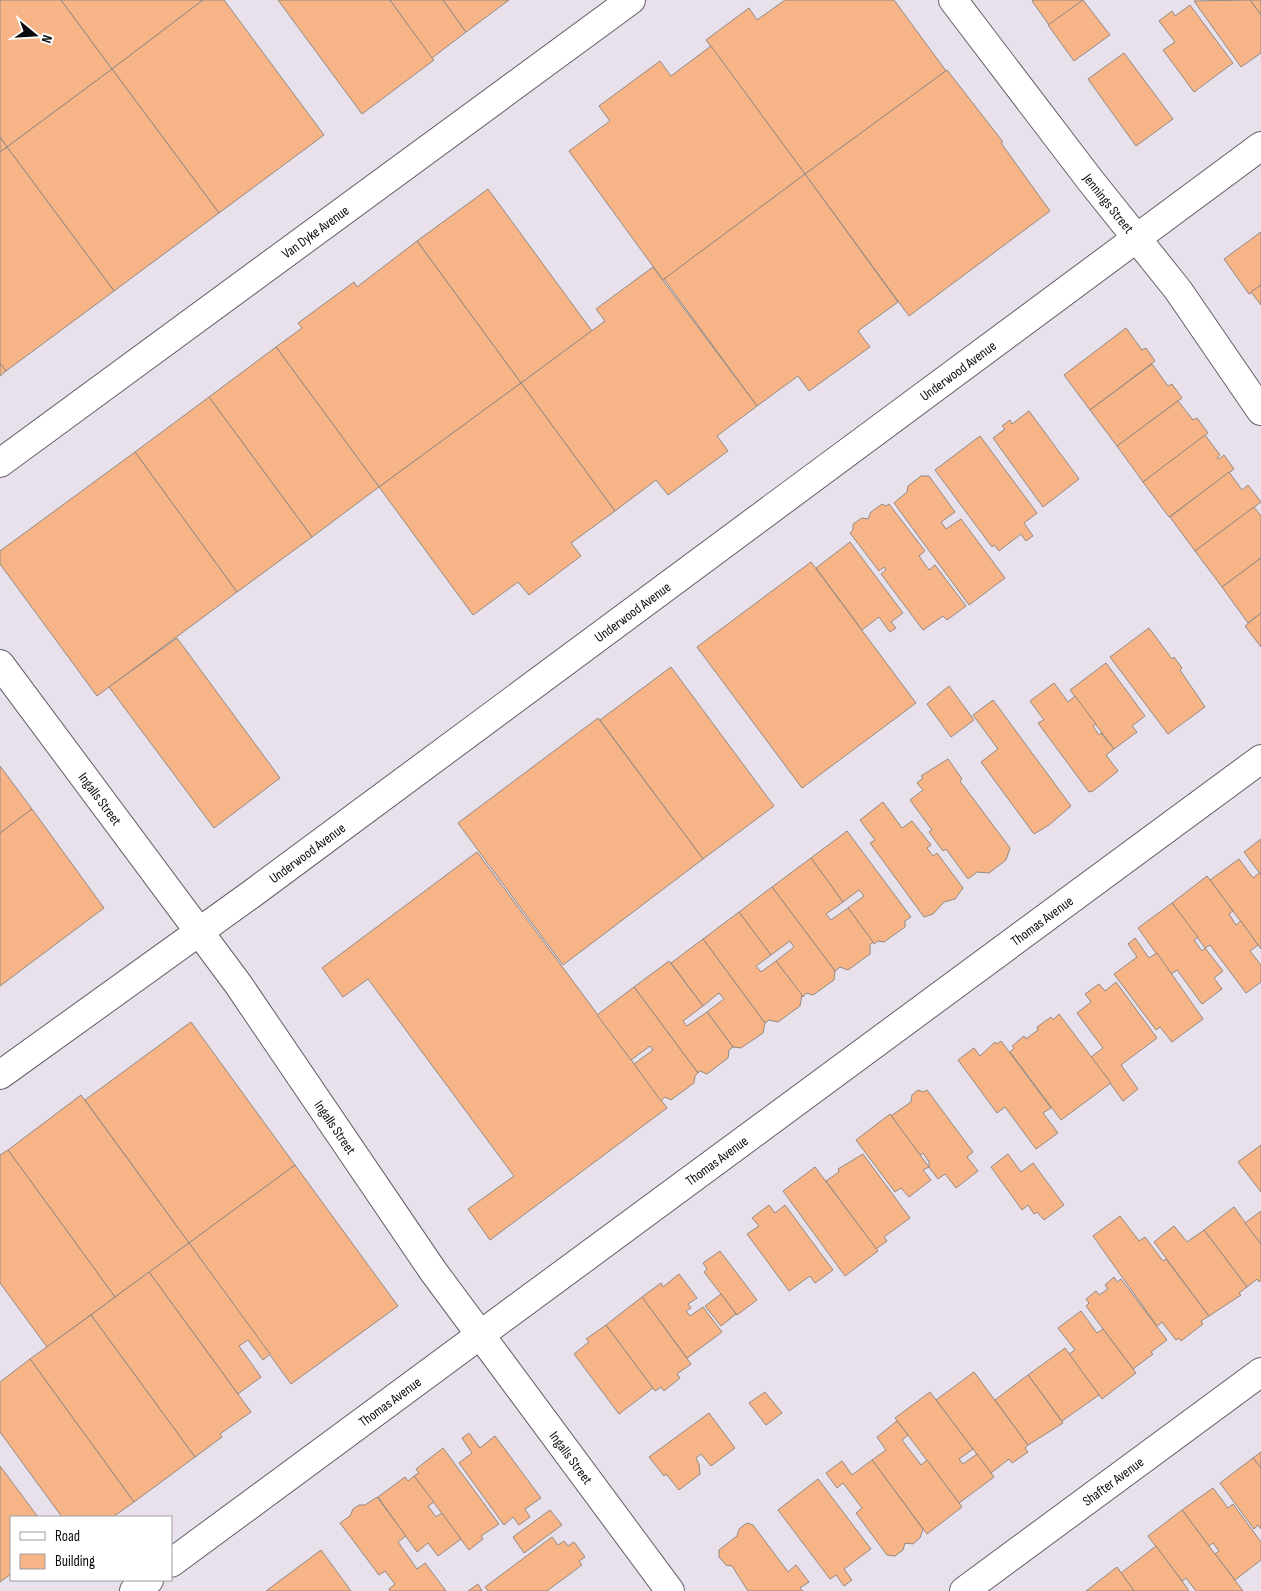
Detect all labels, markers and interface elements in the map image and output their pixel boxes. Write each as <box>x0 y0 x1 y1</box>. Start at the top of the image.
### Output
north arrow <box>10 10 60 60</box>
text: N <box>38 33 56 45</box>
street label: Jennings Street <box>1079 169 1138 237</box>
street label: Van Dyke Avenue <box>278 201 352 262</box>
street label: Underwood Avenue <box>916 337 999 404</box>
street label: Underwood Avenue <box>591 578 674 646</box>
street label: Ingalls Street <box>75 769 125 829</box>
street label: Underwood Avenue <box>266 819 348 887</box>
street label: Thomas Avenue <box>1007 892 1076 949</box>
street label: Ingalls Street <box>311 1097 360 1158</box>
street label: Thomas Avenue <box>682 1132 751 1189</box>
street label: Thomas Avenue <box>355 1373 424 1430</box>
street label: Ingalls Street <box>546 1428 596 1487</box>
street label: Shafter Avenue <box>1079 1453 1147 1509</box>
legend <box>10 1516 172 1581</box>
text: Road <box>55 1527 80 1546</box>
text: Building <box>55 1552 95 1571</box>

